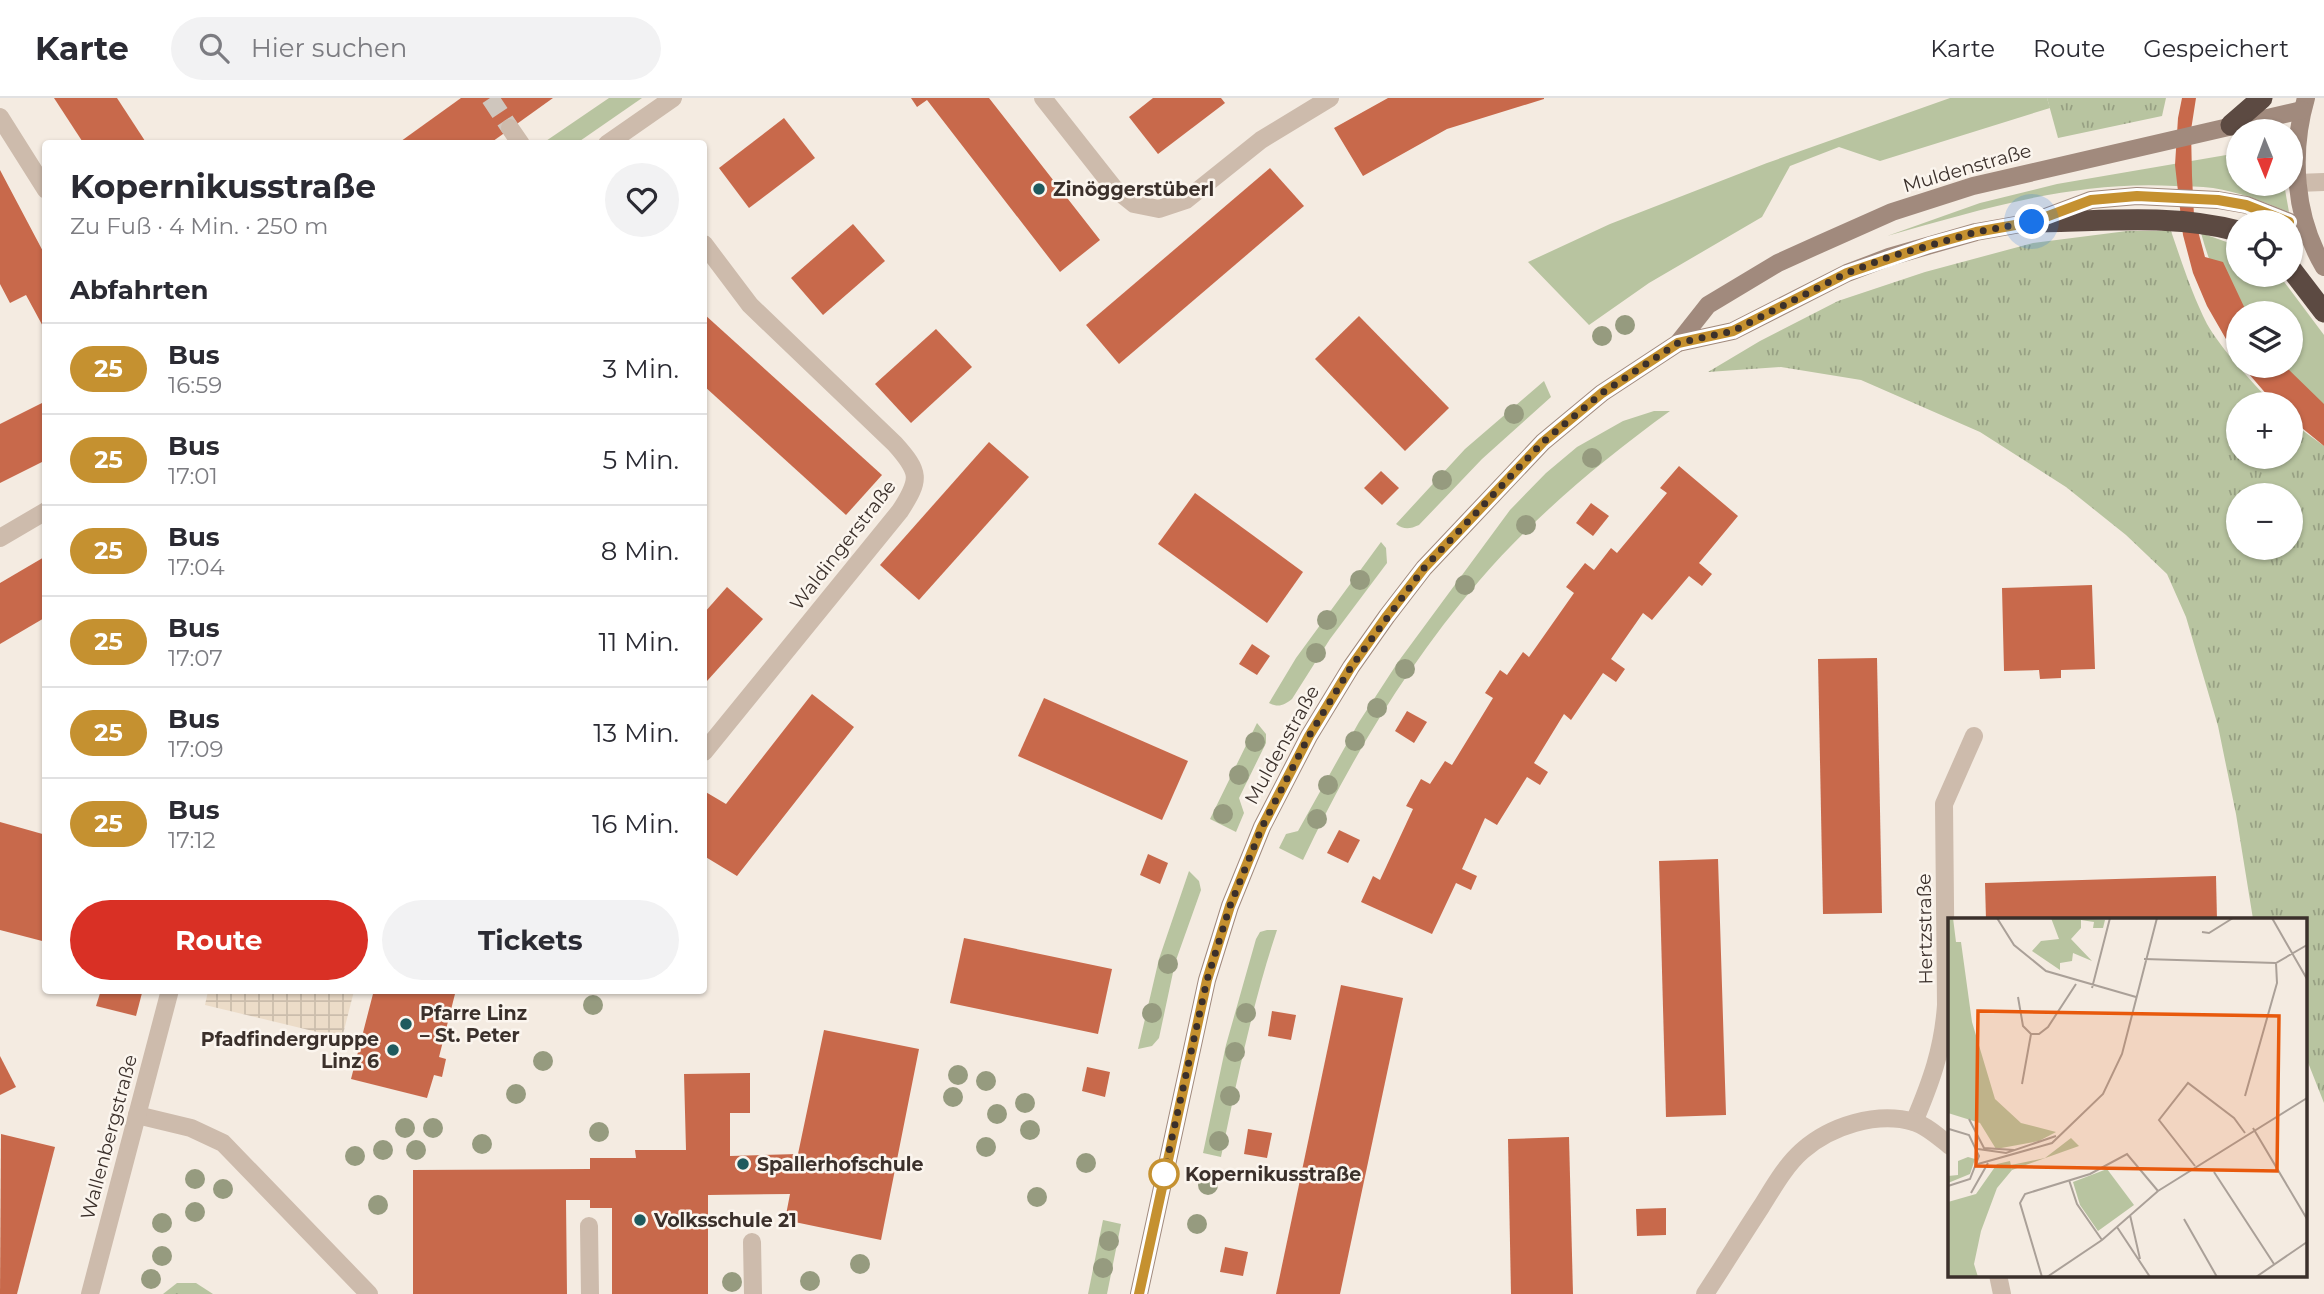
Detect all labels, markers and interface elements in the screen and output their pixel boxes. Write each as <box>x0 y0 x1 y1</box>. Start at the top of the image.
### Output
search box <box>171 17 661 80</box>
text: Karte <box>35 28 129 68</box>
icon: search <box>195 29 233 67</box>
text: Hier suchen <box>251 32 407 64</box>
text: Karte <box>1930 34 1995 63</box>
text: Route <box>2033 34 2105 63</box>
text: Gespeichert <box>2143 34 2289 63</box>
north arrow <box>2226 119 2303 196</box>
map controls <box>2226 119 2303 560</box>
street label: Muldenstraße <box>1900 139 2034 197</box>
button: heart <box>605 163 679 237</box>
text: Kopernikusstraße <box>70 166 376 206</box>
place label: Zinöggerstüberl <box>1053 178 1214 201</box>
marker: Zinöggerstüberl <box>1031 181 1047 197</box>
your location <box>2014 204 2049 239</box>
button: locate <box>2226 210 2303 287</box>
text: Zu Fuß · 4 Min. · 250 m <box>70 212 329 240</box>
text: Abfahrten <box>70 274 209 306</box>
button: layers <box>2226 301 2303 378</box>
text: Bus <box>168 339 220 371</box>
text: 3 Min. <box>603 353 679 385</box>
text: 25 <box>94 354 123 383</box>
text: 16:59 <box>168 371 222 399</box>
button: + <box>2226 392 2303 469</box>
text: Bus <box>168 430 220 462</box>
text: 5 Min. <box>603 444 679 476</box>
text: 25 <box>94 445 123 474</box>
text: 17:01 <box>168 462 218 490</box>
street label: Waldingerstraße <box>785 475 901 615</box>
button: − <box>2226 483 2303 560</box>
text: Bus <box>168 521 220 553</box>
text: 8 Min. <box>601 535 679 567</box>
text: 25 <box>94 536 123 565</box>
text: 17:04 <box>168 553 225 581</box>
text: Bus <box>168 612 220 644</box>
text: 11 Min. <box>599 626 679 658</box>
text: 25 <box>94 627 123 656</box>
text: 17:07 <box>168 644 223 672</box>
street label: Muldenstraße <box>1240 682 1324 808</box>
text: Bus <box>168 703 220 735</box>
text: 13 Min. <box>593 717 679 749</box>
text: 25 <box>94 718 123 747</box>
text: 17:09 <box>168 735 224 763</box>
text: Bus <box>168 794 220 826</box>
text: 16 Min. <box>592 808 679 840</box>
text: 25 <box>94 809 123 838</box>
text: 17:12 <box>168 826 216 854</box>
street label: Hertzstraße <box>1913 873 1937 985</box>
button: Route <box>70 900 368 980</box>
button: Tickets <box>382 900 679 980</box>
inset map <box>1948 918 2306 1276</box>
place label: Pfarre Linz – St. Peter <box>420 1002 527 1047</box>
marker: Pfarre Linz – St. Peter <box>398 1016 414 1032</box>
place label: Pfadfindergruppe Linz 6 <box>201 1028 379 1073</box>
marker: Pfadfindergruppe Linz 6 <box>385 1042 401 1058</box>
street label: Wallenbergstraße <box>76 1052 142 1222</box>
place label: Spallerhofschule <box>757 1153 923 1176</box>
marker: Spallerhofschule <box>735 1156 751 1172</box>
marker: Kopernikusstraße <box>1149 1159 1179 1189</box>
place label: Kopernikusstraße <box>1185 1163 1361 1186</box>
place label: Volksschule 21 <box>653 1209 797 1232</box>
marker: Volksschule 21 <box>632 1212 648 1228</box>

